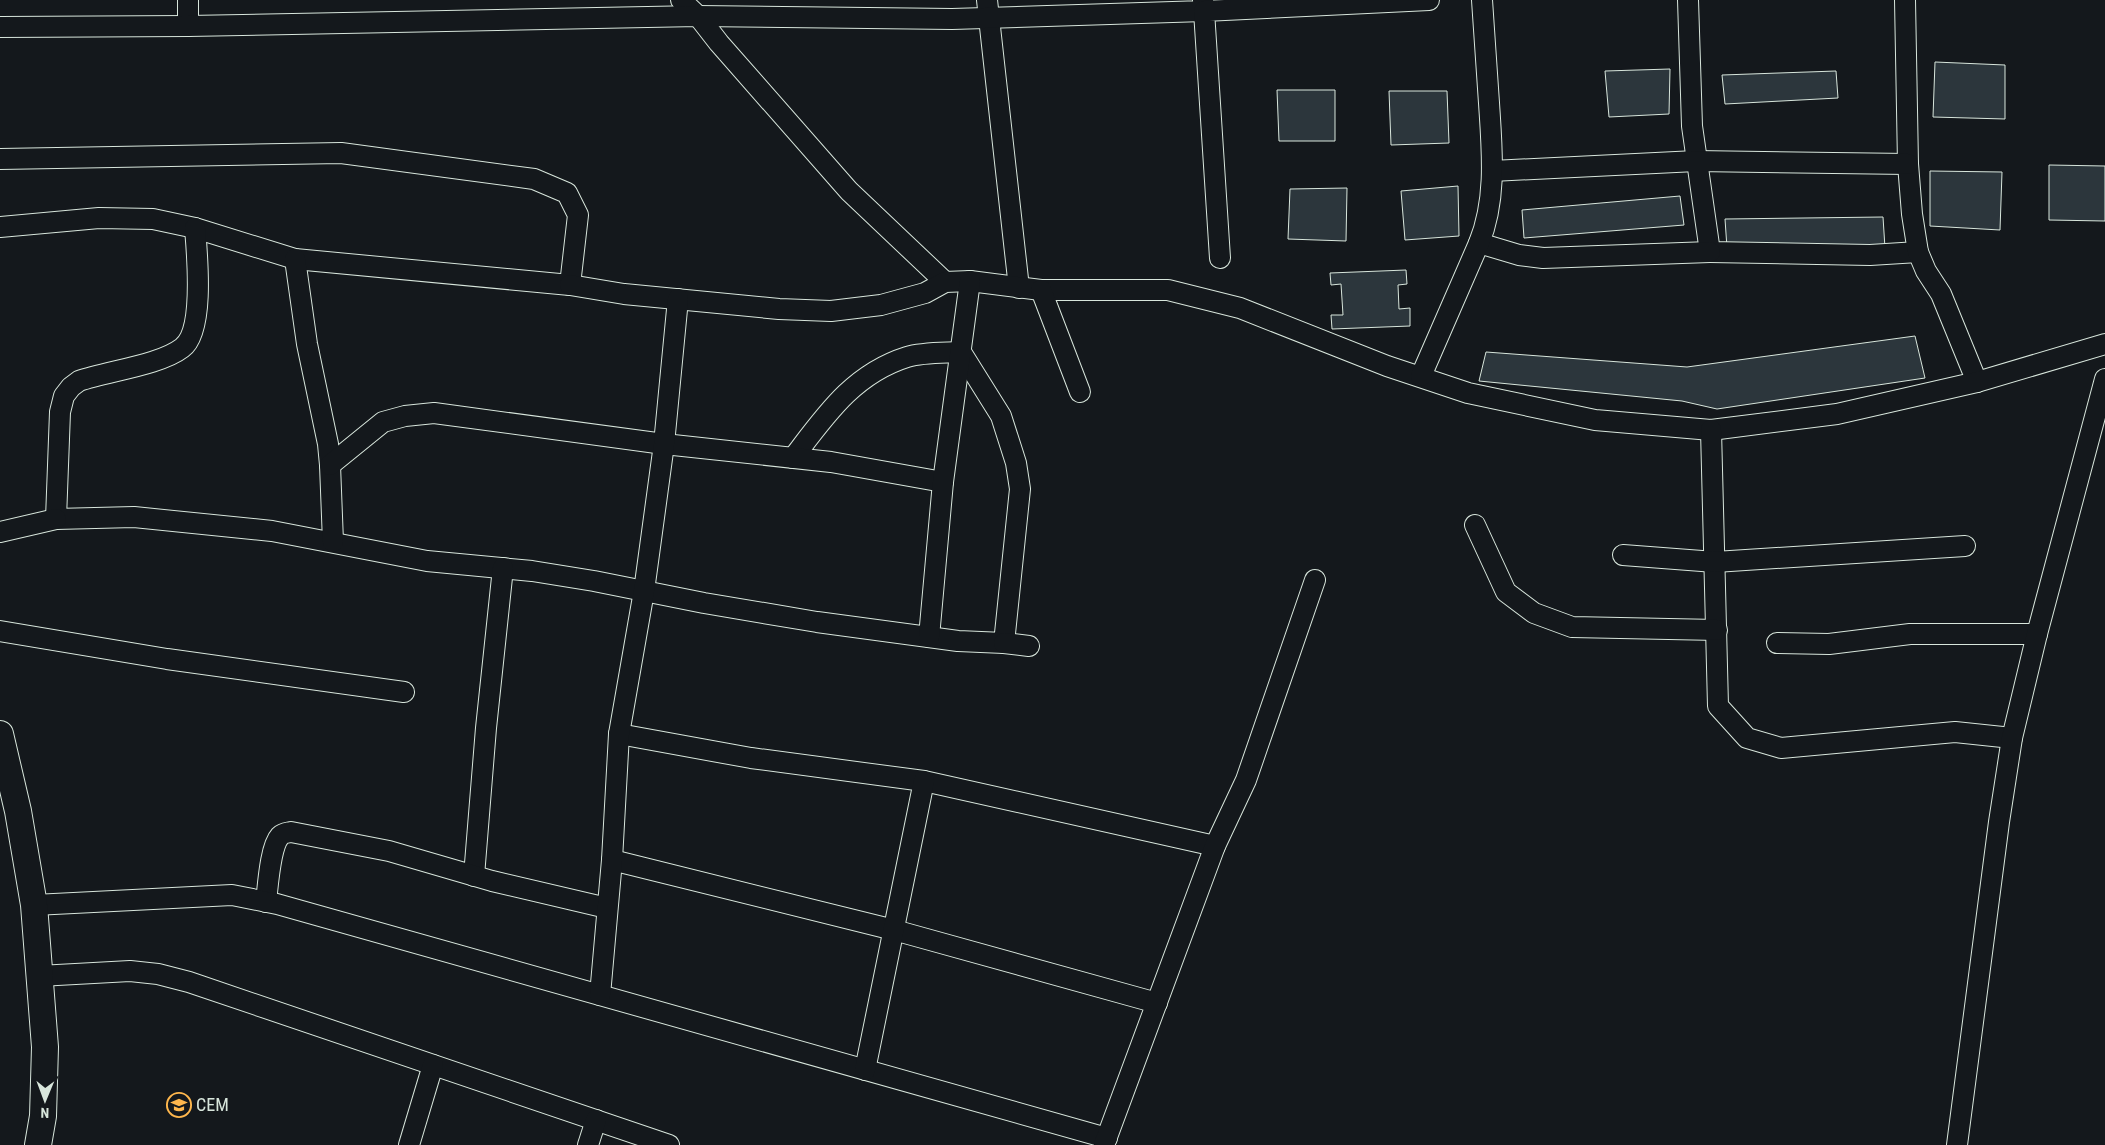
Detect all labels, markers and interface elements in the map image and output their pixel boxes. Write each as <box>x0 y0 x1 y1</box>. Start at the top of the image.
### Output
north arrow <box>20 1075 70 1125</box>
school or university icon: CEM <box>166 1092 192 1118</box>
place label: CEM <box>196 1094 229 1115</box>
text: N <box>40 1105 49 1121</box>

